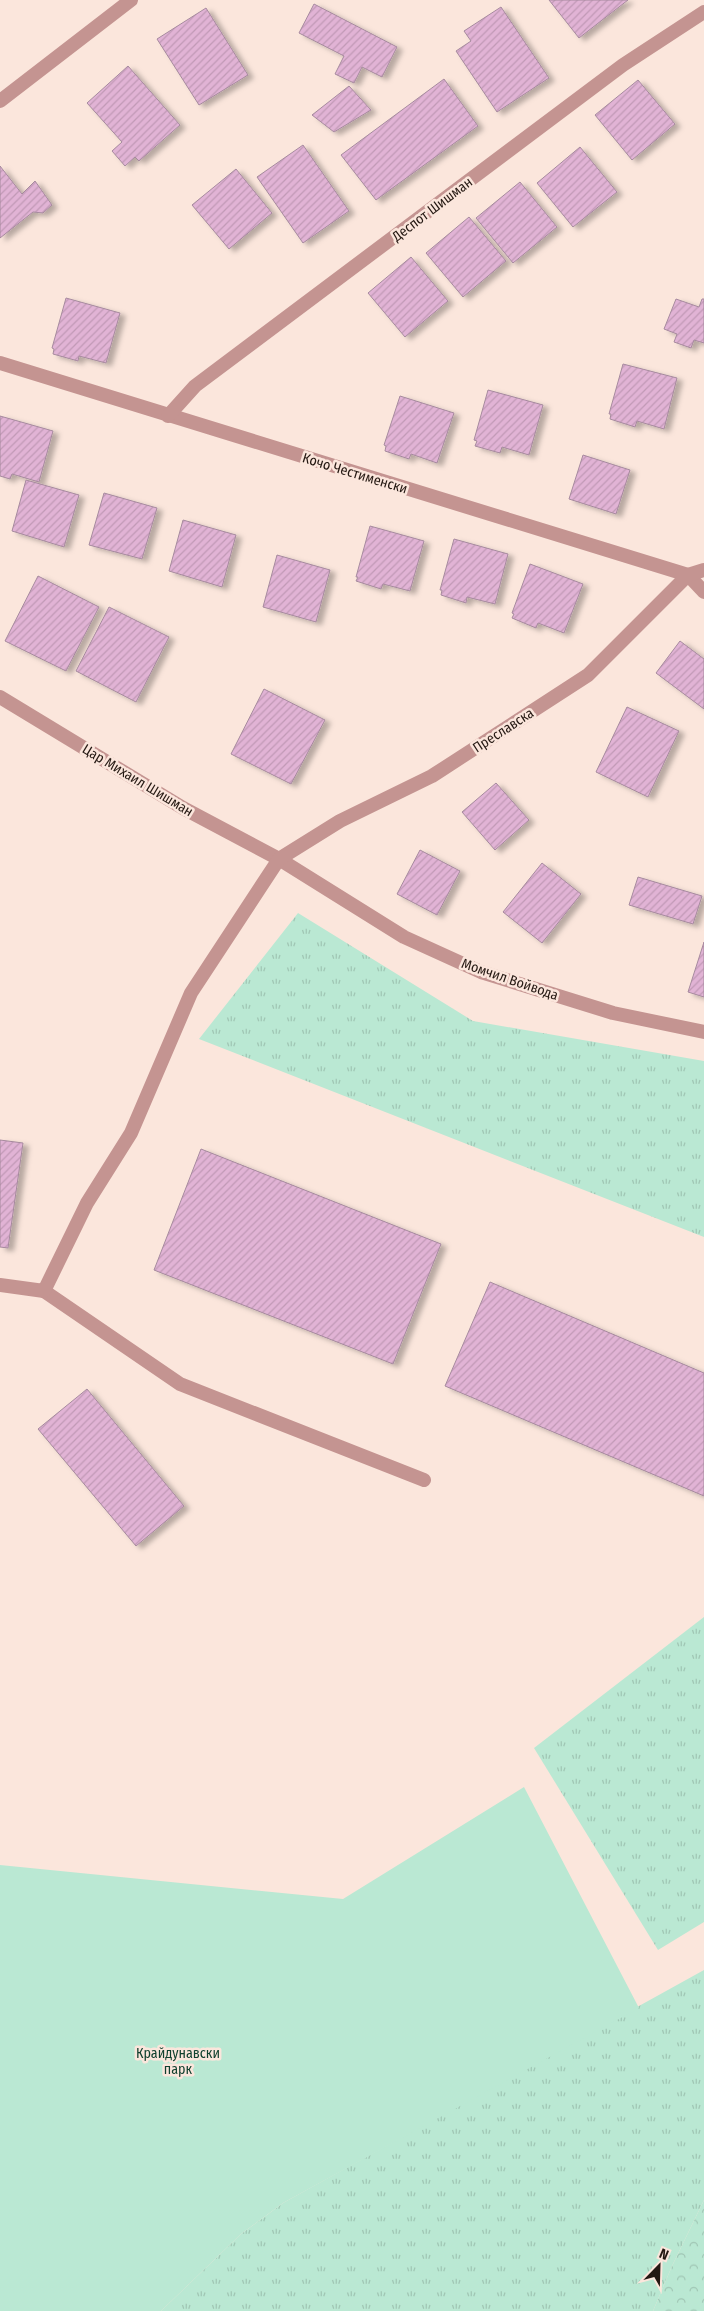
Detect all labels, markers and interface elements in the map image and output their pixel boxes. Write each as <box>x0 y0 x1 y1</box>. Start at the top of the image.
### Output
street label: Деспот Шишман <box>388 174 476 246</box>
street label: Кочо Честименски <box>300 449 409 498</box>
street label: Преславска <box>470 704 537 756</box>
street label: Цар Михаил Шишман <box>79 741 196 820</box>
street label: Момчил Войвода <box>459 955 561 1004</box>
park label: Крайдунавски парк <box>136 2045 220 2078</box>
north arrow <box>634 2241 684 2291</box>
text: N <box>657 2245 671 2264</box>

